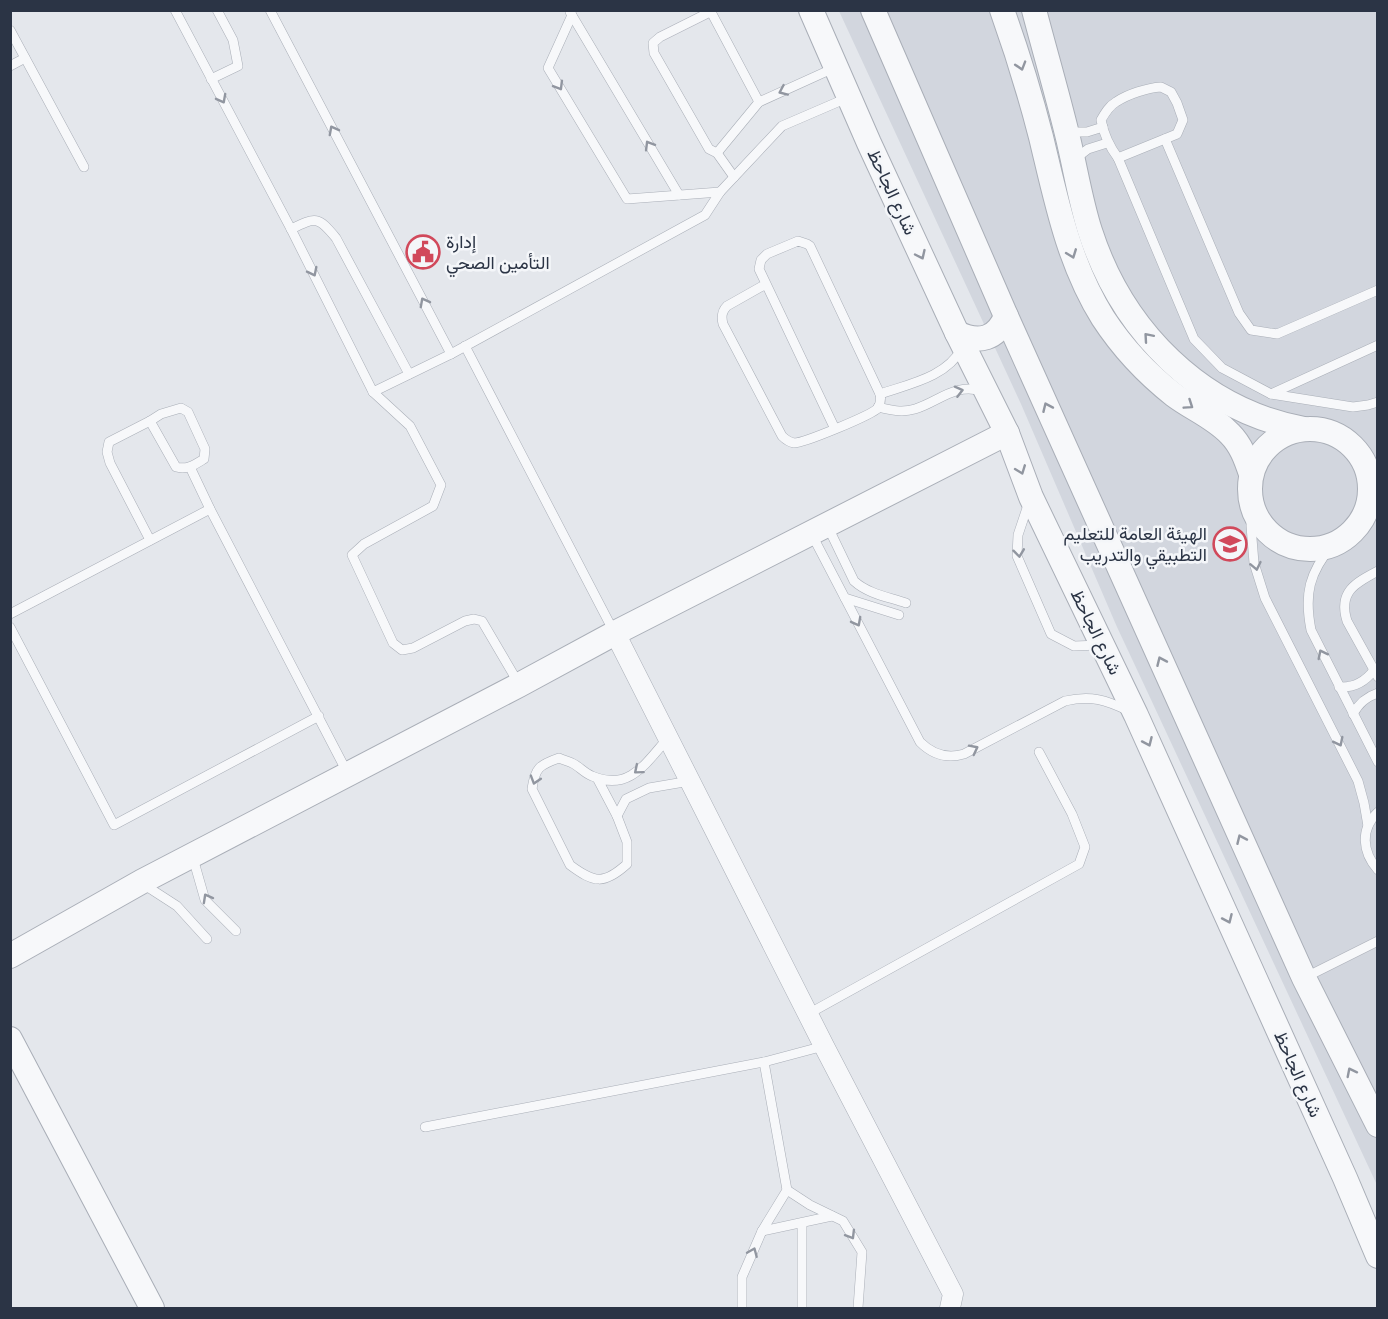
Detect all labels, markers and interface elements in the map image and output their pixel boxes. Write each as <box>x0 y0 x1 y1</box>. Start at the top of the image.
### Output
one-way arrow <box>1013 60 1026 71</box>
one-way arrow <box>552 80 564 90</box>
one-way arrow <box>778 84 789 96</box>
one-way arrow <box>215 93 226 104</box>
one-way arrow <box>329 126 340 136</box>
one-way arrow <box>645 141 656 151</box>
street label: شارع الجاحظ <box>862 145 923 239</box>
place label: إدارة التأمين الصحي <box>446 229 550 278</box>
public building icon: إدارة التأمين الصحي <box>405 234 441 270</box>
one-way arrow <box>1065 248 1077 259</box>
one-way arrow <box>914 249 926 260</box>
one-way arrow <box>306 265 317 276</box>
one-way arrow <box>420 298 431 309</box>
one-way arrow <box>1144 333 1155 344</box>
one-way arrow <box>954 385 964 398</box>
one-way arrow <box>1183 398 1193 410</box>
one-way arrow <box>1042 402 1054 413</box>
one-way arrow <box>1014 464 1026 475</box>
place label: الهيئة العامة للتعليم التطبيقي والتدريب <box>1064 521 1207 570</box>
school or university icon: الهيئة العامة للتعليم التطبيقي والتدريب <box>1212 526 1248 562</box>
one-way arrow <box>1012 548 1024 558</box>
one-way arrow <box>1249 561 1262 571</box>
street label: شارع الجاحظ <box>1065 585 1128 679</box>
one-way arrow <box>850 616 862 627</box>
one-way arrow <box>1318 649 1329 660</box>
one-way arrow <box>1157 657 1169 668</box>
one-way arrow <box>1141 735 1153 746</box>
one-way arrow <box>1331 736 1343 747</box>
one-way arrow <box>967 744 978 756</box>
one-way arrow <box>634 763 645 774</box>
one-way arrow <box>530 774 542 784</box>
one-way arrow <box>1237 834 1249 845</box>
one-way arrow <box>203 894 214 904</box>
one-way arrow <box>1221 913 1233 924</box>
street label: شارع الجاحظ <box>1268 1026 1329 1121</box>
one-way arrow <box>1347 1068 1359 1079</box>
one-way arrow <box>843 1229 855 1239</box>
one-way arrow <box>746 1248 758 1259</box>

